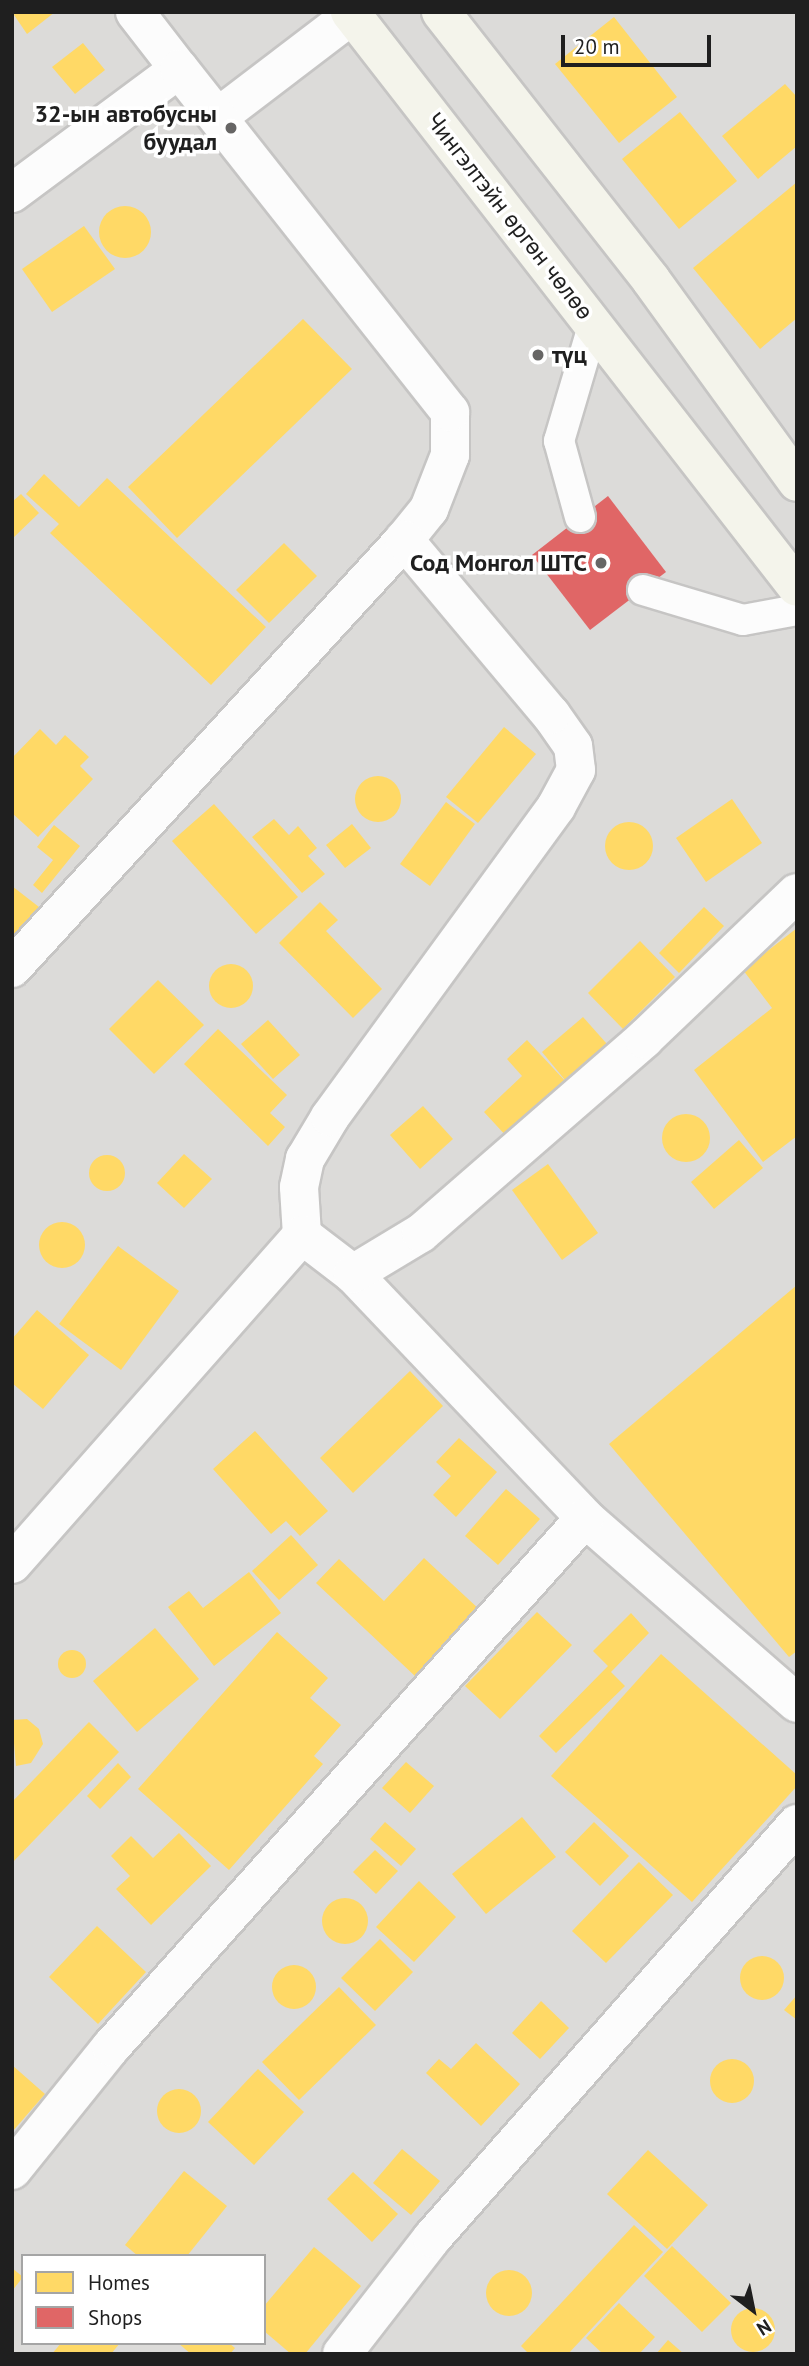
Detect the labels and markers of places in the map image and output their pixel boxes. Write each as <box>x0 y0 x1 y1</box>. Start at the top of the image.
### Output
place label: 32-ын автобусны буудал <box>34 100 217 156</box>
marker: 32-ын автобусны буудал <box>223 120 239 136</box>
place label: түц <box>552 341 587 369</box>
marker: түц <box>530 347 546 363</box>
place label: Сод Монгол ШТС <box>410 549 587 577</box>
marker: Сод Монгол ШТС <box>593 555 609 571</box>

